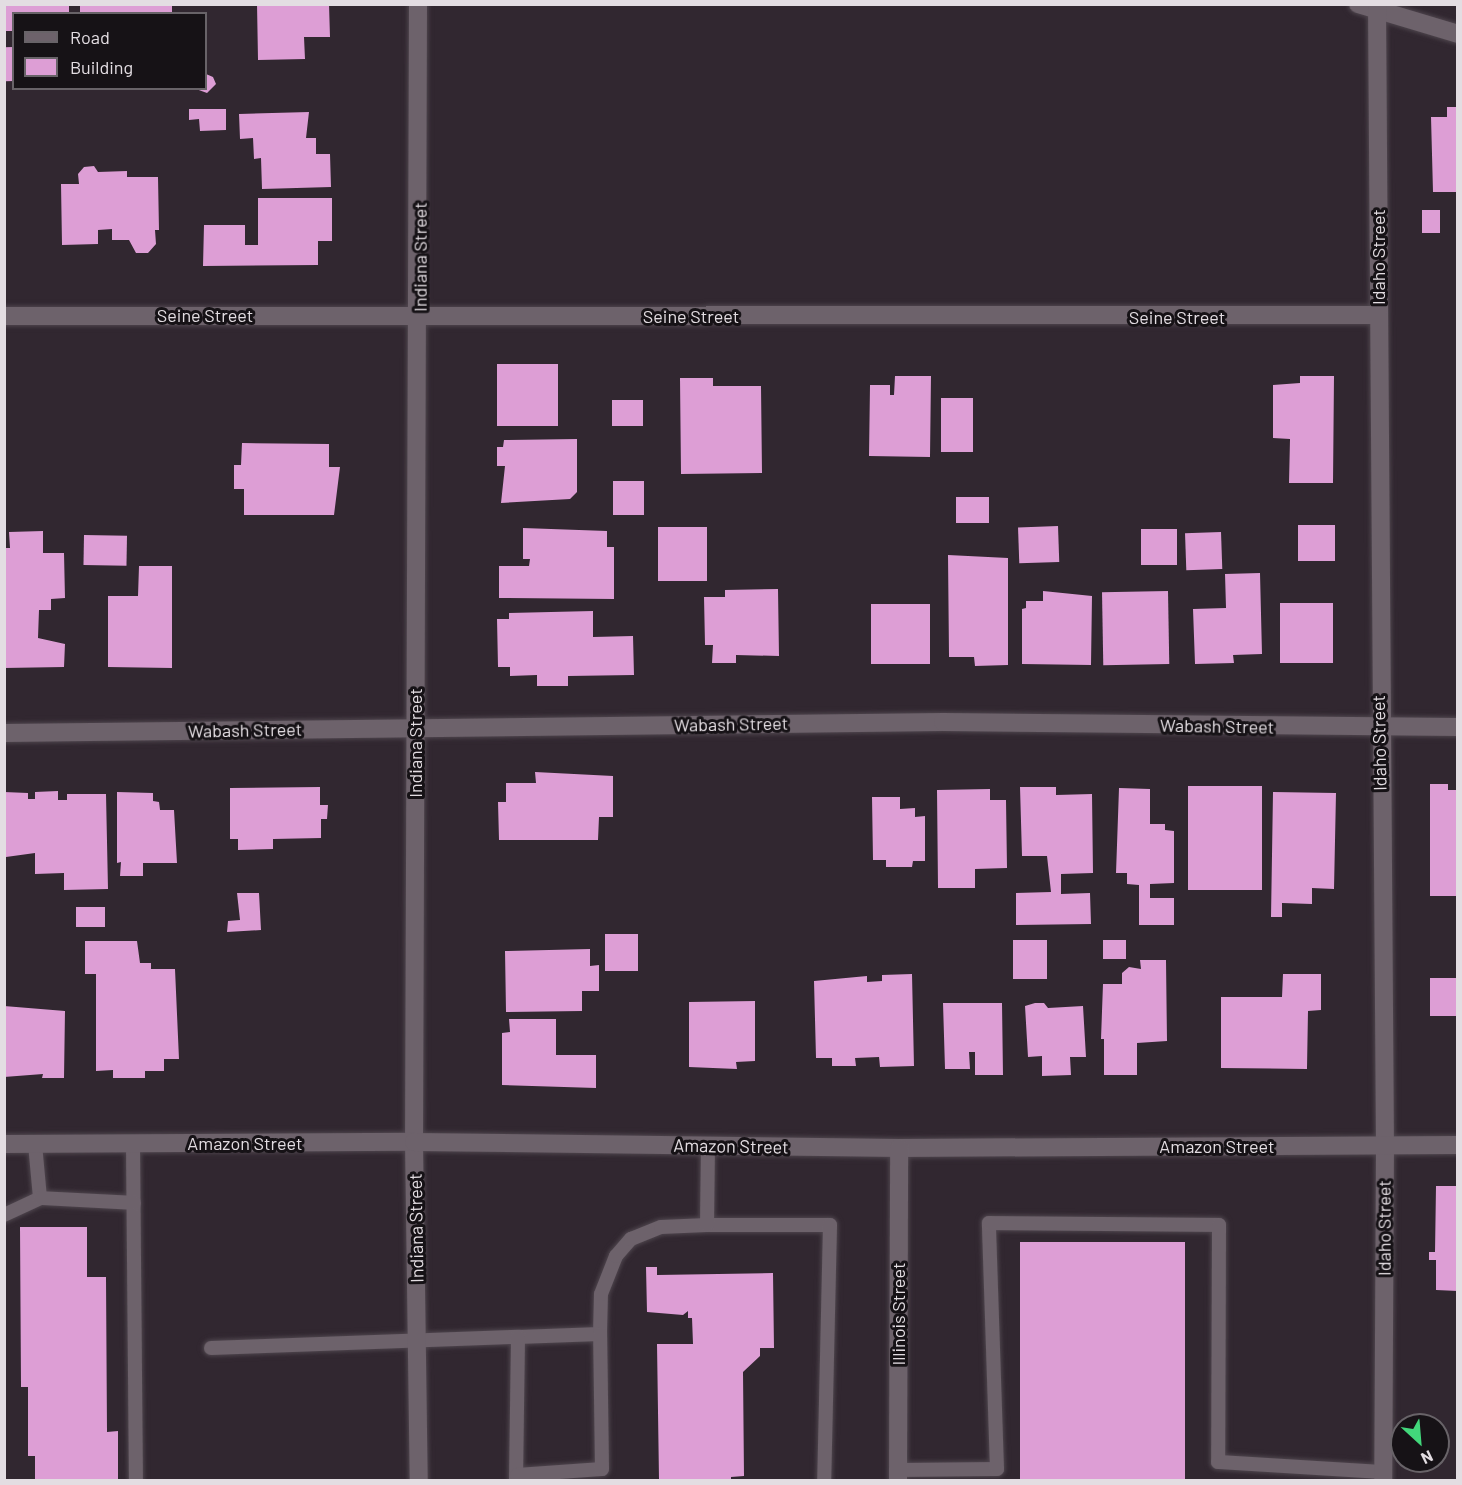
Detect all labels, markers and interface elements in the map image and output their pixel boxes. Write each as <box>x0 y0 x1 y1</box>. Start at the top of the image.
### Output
legend <box>12 12 207 90</box>
text: Road <box>70 26 110 48</box>
text: Building <box>70 56 133 78</box>
street label: Indiana Street <box>409 202 431 312</box>
street label: Idaho Street <box>1367 209 1389 305</box>
street label: Seine Street <box>157 304 253 326</box>
street label: Seine Street <box>643 305 739 327</box>
street label: Seine Street <box>1129 306 1225 328</box>
street label: Indiana Street <box>404 688 426 798</box>
street label: Idaho Street <box>1367 695 1391 791</box>
street label: Wabash Street <box>674 712 788 736</box>
street label: Wabash Street <box>1160 714 1274 738</box>
street label: Wabash Street <box>188 718 302 742</box>
street label: Amazon Street <box>187 1132 303 1154</box>
street label: Amazon Street <box>673 1134 789 1158</box>
street label: Amazon Street <box>1159 1135 1275 1157</box>
street label: Indiana Street <box>404 1173 428 1283</box>
street label: Idaho Street <box>1373 1180 1395 1276</box>
street label: Illinois Street <box>887 1263 909 1365</box>
north arrow <box>1390 1413 1450 1473</box>
text: N <box>1418 1447 1436 1469</box>

